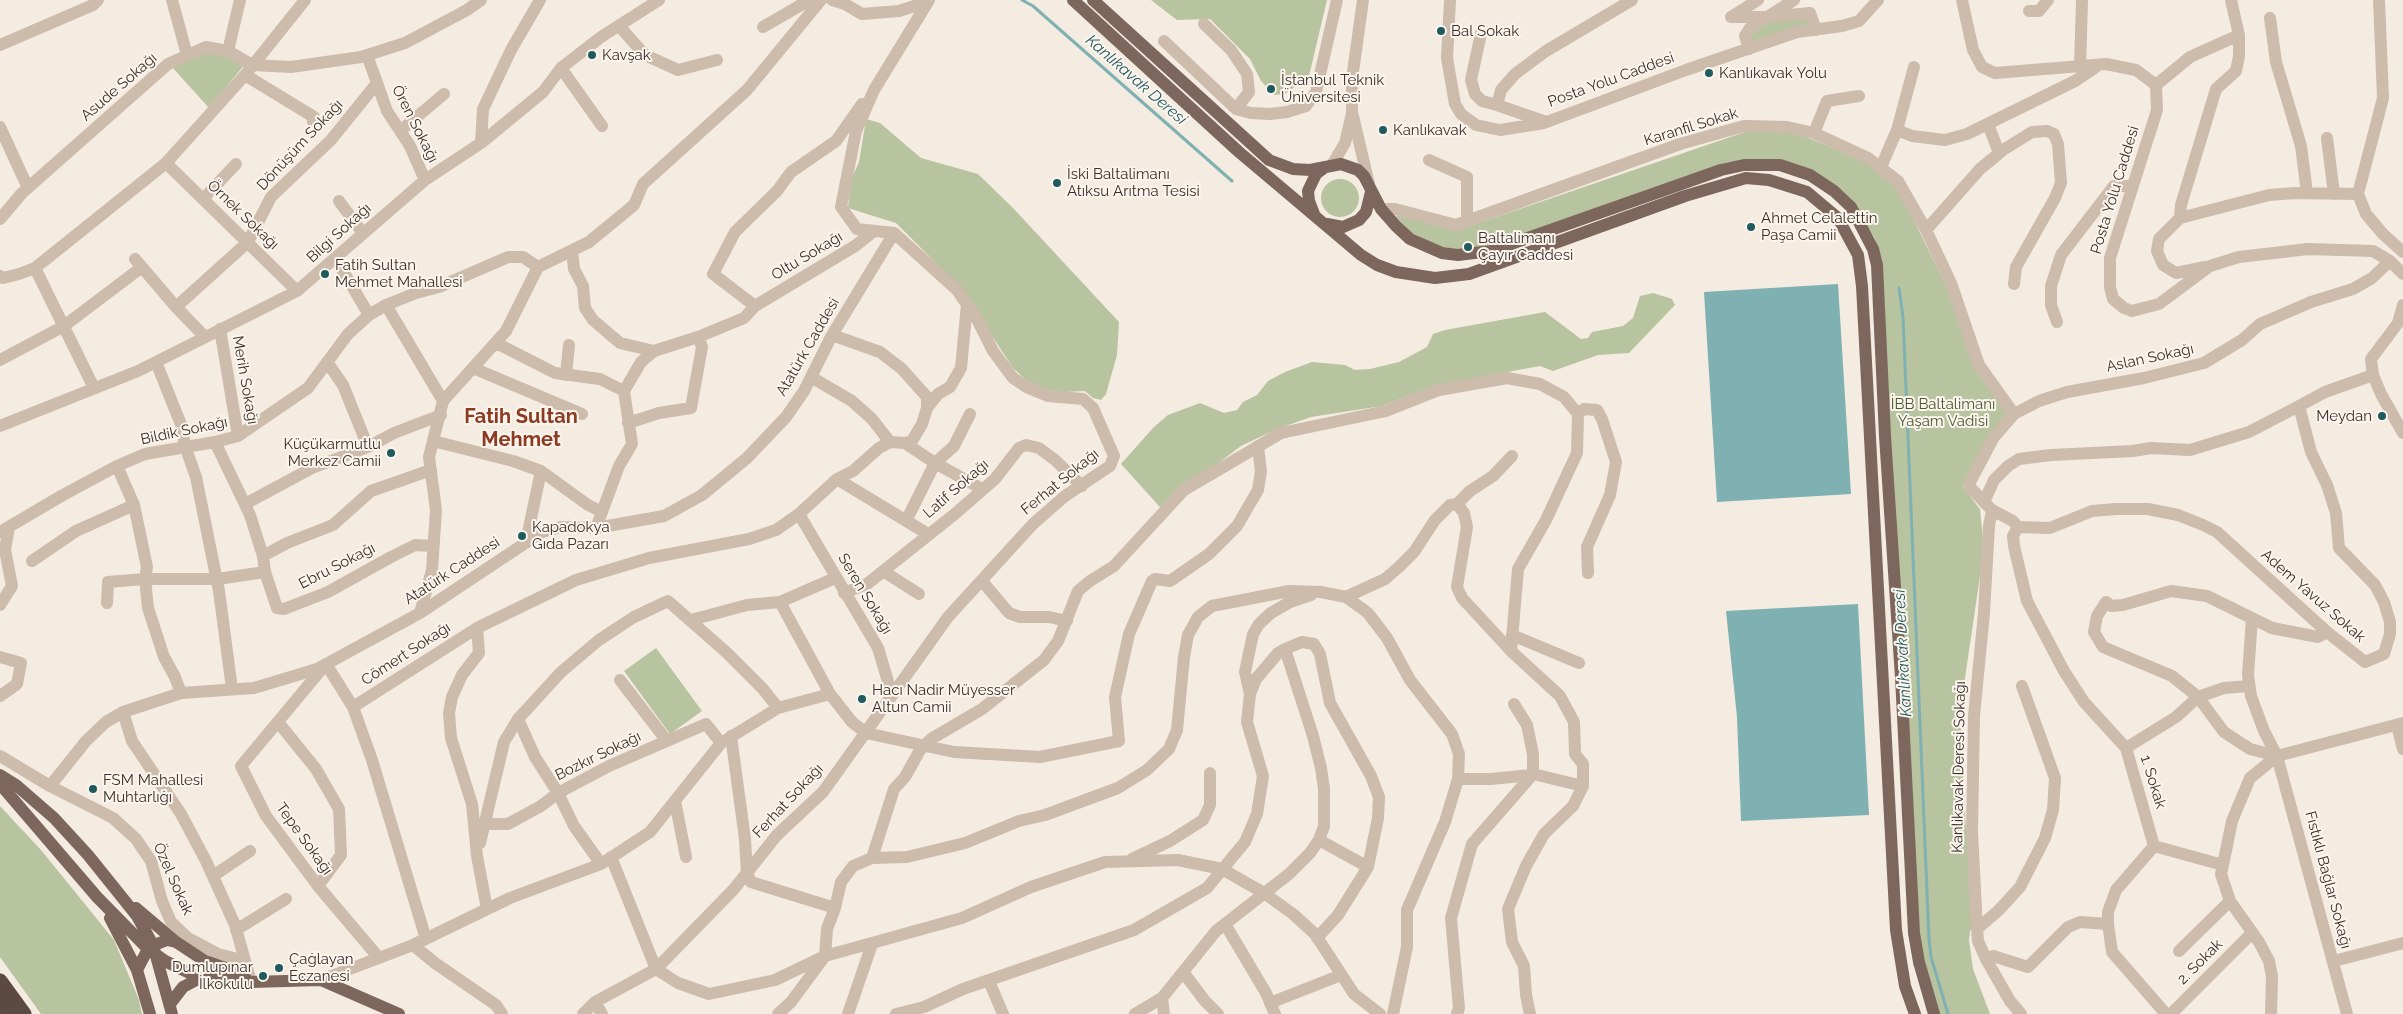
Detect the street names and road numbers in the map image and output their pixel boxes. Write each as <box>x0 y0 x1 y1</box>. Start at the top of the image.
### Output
street label: Asude Sokağı <box>77 49 161 125</box>
street label: Posta Yolu Caddesi <box>1545 49 1677 111</box>
street label: Ören Sokağı <box>388 82 442 166</box>
street label: Dönüşüm Sokağı <box>253 96 347 194</box>
street label: Karanfil Sokak <box>1642 104 1740 150</box>
street label: Posta Yolu Caddesi <box>2087 124 2143 256</box>
street label: Örnek Sokağı <box>203 176 283 254</box>
street label: Bilgi Sokağı <box>303 199 375 267</box>
street label: Oltu Sokağı <box>768 228 846 284</box>
street label: Atatürk Caddesi <box>773 295 843 399</box>
street label: Merih Sokağı <box>228 334 262 426</box>
street label: Aslan Sokağı <box>2105 340 2195 376</box>
street label: Bildik Sokağı <box>139 413 229 449</box>
street label: Ferhat Sokağı <box>1018 445 1102 519</box>
street label: Latif Sokağı <box>920 456 992 522</box>
street label: Atatürk Caddesi <box>401 533 503 609</box>
street label: Ebru Sokağı <box>296 539 378 593</box>
street label: Adem Yavuz Sokak <box>2257 546 2369 646</box>
street label: Seren Sokağı <box>834 550 896 638</box>
street label: Cömert Sokağı <box>358 619 454 689</box>
street label: Kanlikavak Deresi Sokağı <box>1949 681 1969 853</box>
street label: Bozkır Sokağı <box>552 728 644 784</box>
street label: 1. Sokak <box>2136 753 2170 811</box>
street label: Ferhat Sokağı <box>749 760 827 842</box>
street label: Tepe Sokağı <box>272 799 336 879</box>
street label: Fıstıklı Bağlar Sokağı <box>2301 809 2355 951</box>
street label: Özel Sokak <box>149 840 197 918</box>
street label: 2. Sokak <box>2174 936 2226 988</box>

